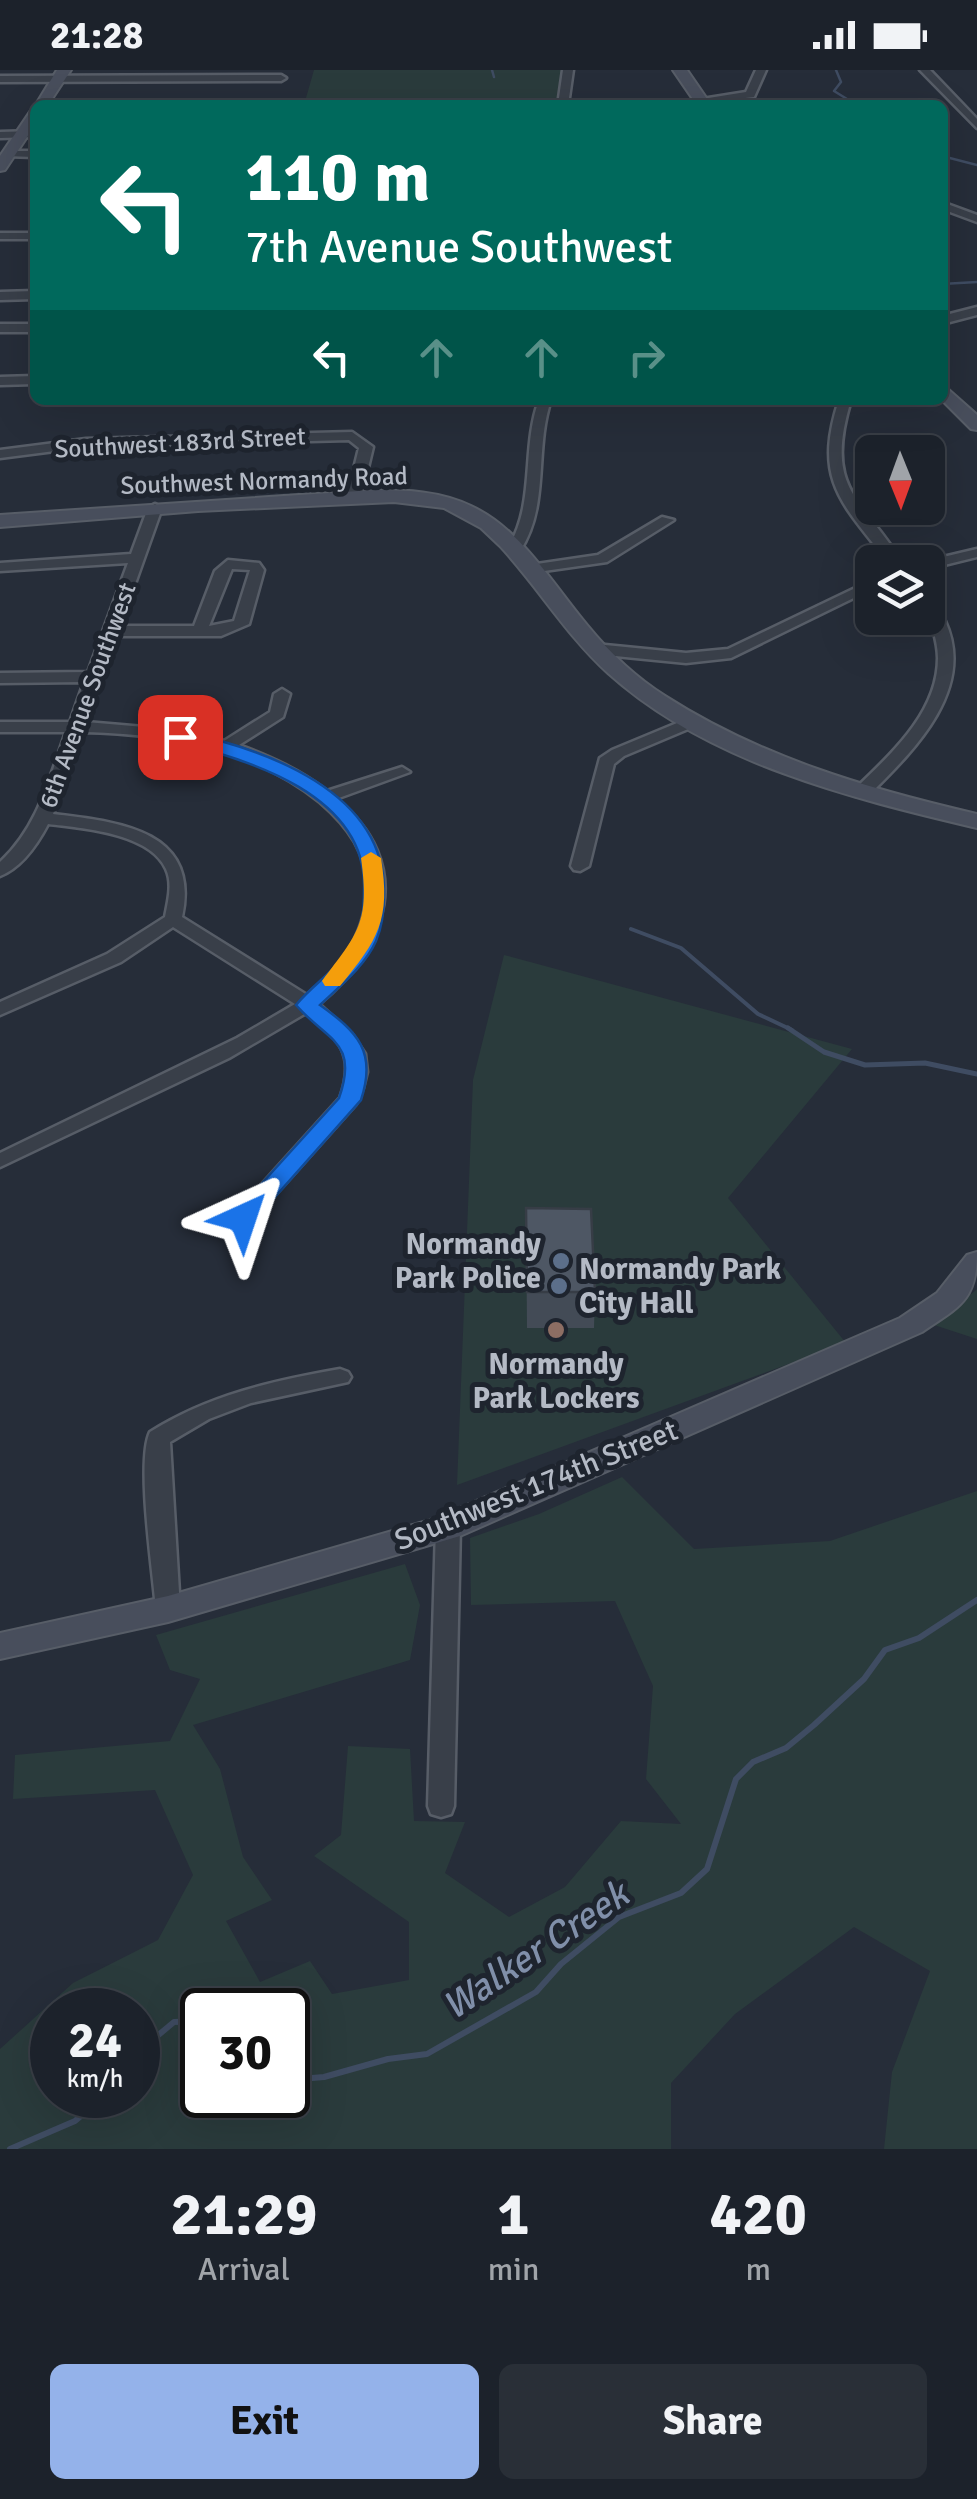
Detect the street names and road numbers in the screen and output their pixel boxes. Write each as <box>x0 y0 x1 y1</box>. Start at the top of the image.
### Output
street label: Southwest 183rd Street <box>54 420 307 465</box>
street label: Southwest Normandy Road <box>120 460 408 501</box>
street label: 6th Avenue Southwest <box>32 578 143 812</box>
street label: Southwest 174th Street <box>389 1412 683 1559</box>

